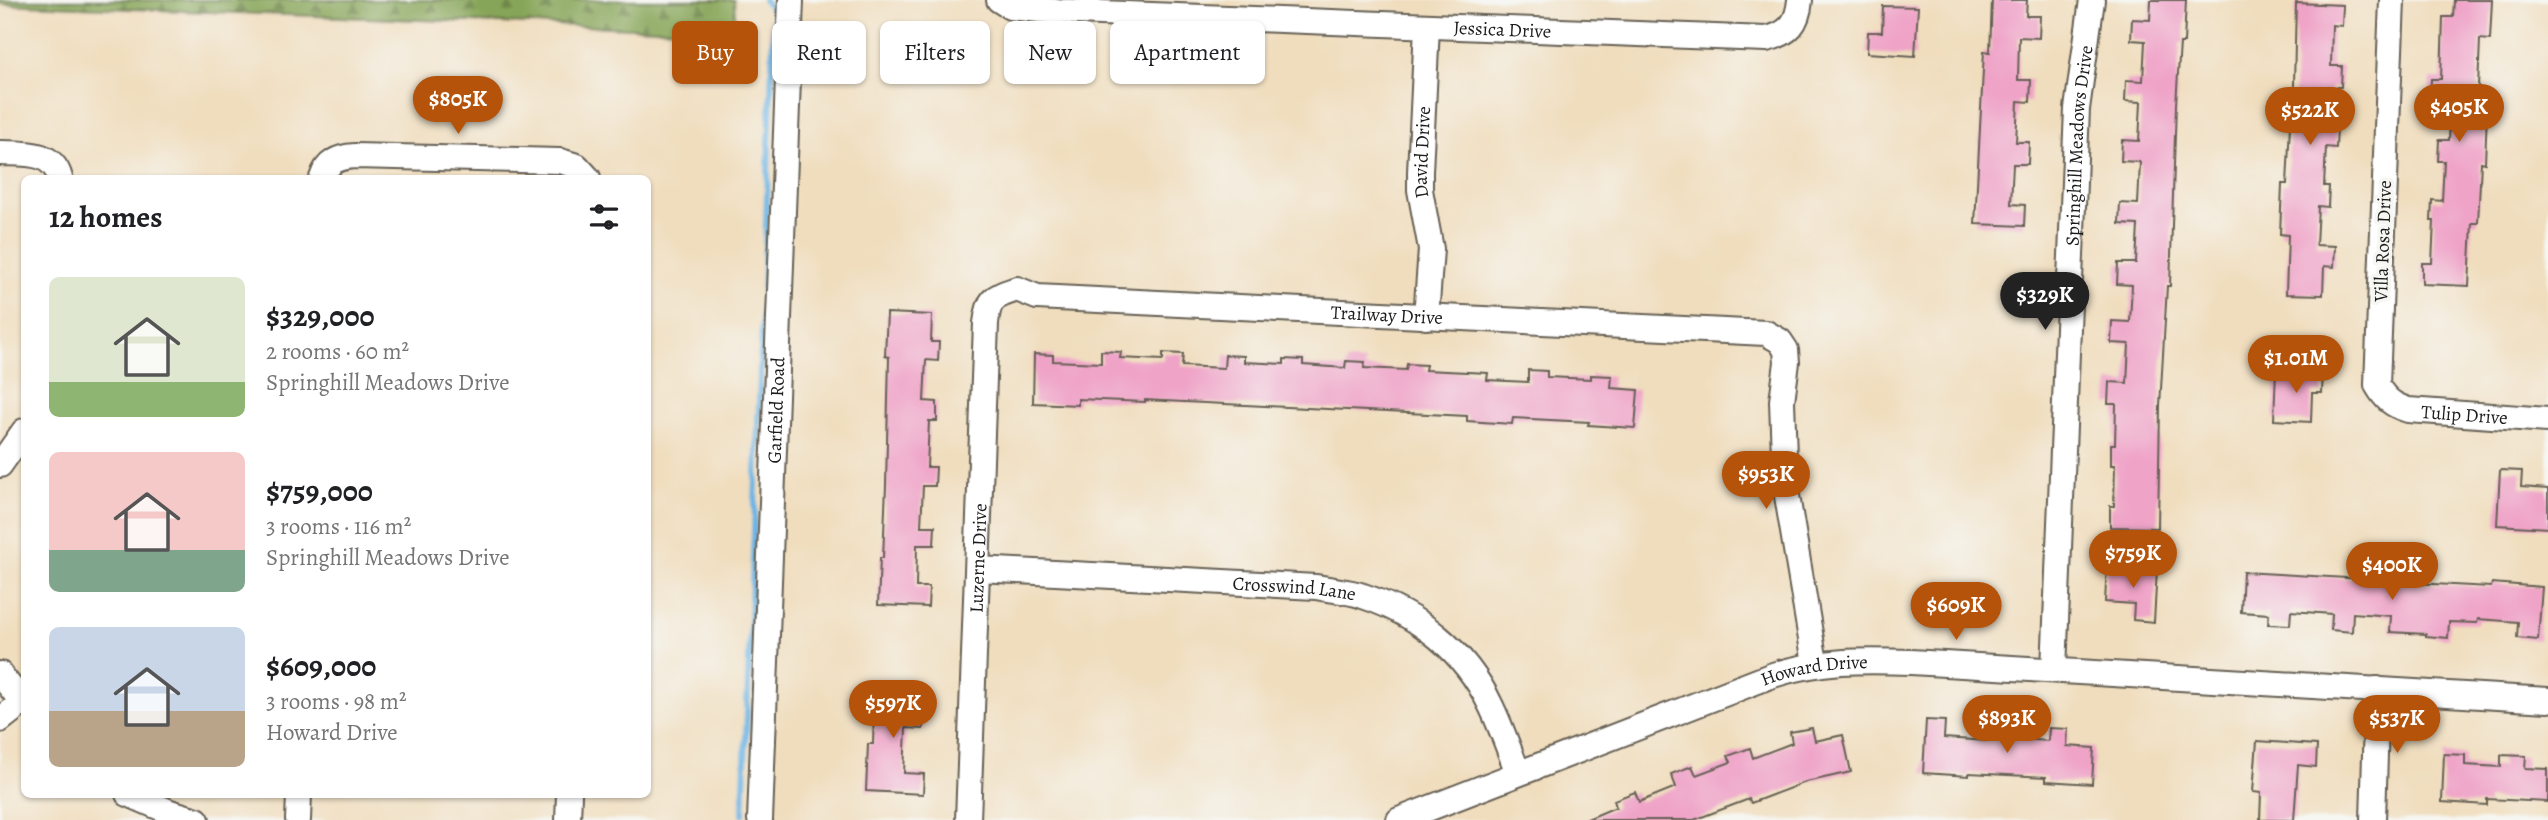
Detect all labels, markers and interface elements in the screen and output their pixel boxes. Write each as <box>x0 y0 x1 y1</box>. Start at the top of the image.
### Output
street label: Jessica Drive <box>1453 15 1552 45</box>
chip: Buy <box>672 21 758 84</box>
chip: Rent <box>772 21 866 84</box>
chip: Filters <box>880 21 990 84</box>
chip: New <box>1004 21 1096 84</box>
chip: Apartment <box>1110 21 1265 84</box>
street label: Springhill Meadows Drive <box>2059 44 2100 247</box>
pin: $805K <box>409 76 507 136</box>
text: $805K <box>429 83 487 114</box>
pin: $405K <box>2410 85 2508 144</box>
pin: $522K <box>2261 88 2359 147</box>
text: $405K <box>2430 91 2488 122</box>
text: $522K <box>2281 94 2339 125</box>
street label: David Drive <box>1407 106 1437 200</box>
street label: Villa Rosa Drive <box>2368 180 2398 303</box>
text: 12 homes <box>49 197 162 237</box>
icon: filters <box>585 198 623 236</box>
pin: $329K <box>1996 272 2094 332</box>
text: $329K <box>2016 279 2074 310</box>
text: $329,000 <box>266 296 375 336</box>
street label: Trailway Drive <box>1330 300 1444 331</box>
icon: home <box>105 305 189 389</box>
text: 2 rooms · 60 m² <box>266 336 409 367</box>
pin: $1.01M <box>2239 336 2353 395</box>
text: $1.01M <box>2264 342 2328 373</box>
street label: Garfield Road <box>761 356 792 464</box>
text: Springhill Meadows Drive <box>266 367 509 398</box>
street label: Tulip Drive <box>2420 399 2509 431</box>
pin: $953K <box>1717 452 1815 511</box>
text: $953K <box>1738 458 1794 489</box>
text: $759,000 <box>266 471 373 511</box>
icon: home <box>105 480 189 564</box>
street label: Luzerne Drive <box>964 503 993 614</box>
text: 3 rooms · 116 m² <box>266 511 411 542</box>
pin: $759K <box>2084 530 2182 590</box>
text: $759K <box>2105 537 2161 568</box>
text: Springhill Meadows Drive <box>266 542 509 573</box>
pin: $400K <box>2343 542 2441 602</box>
text: $400K <box>2362 549 2422 580</box>
street label: Crosswind Lane <box>1232 571 1358 607</box>
pin: $609K <box>1907 582 2005 642</box>
text: $609K <box>1927 589 1985 620</box>
text: $609,000 <box>266 646 376 686</box>
street label: Howard Drive <box>1757 649 1868 693</box>
icon: home <box>105 655 189 739</box>
pin: $597K <box>844 680 942 740</box>
text: 3 rooms · 98 m² <box>266 686 407 717</box>
text: $597K <box>865 687 921 718</box>
pin: $893K <box>1958 696 2056 755</box>
pin: $537K <box>2348 696 2446 755</box>
text: $893K <box>1978 702 2036 733</box>
text: $537K <box>2369 702 2425 733</box>
text: Howard Drive <box>266 717 398 748</box>

